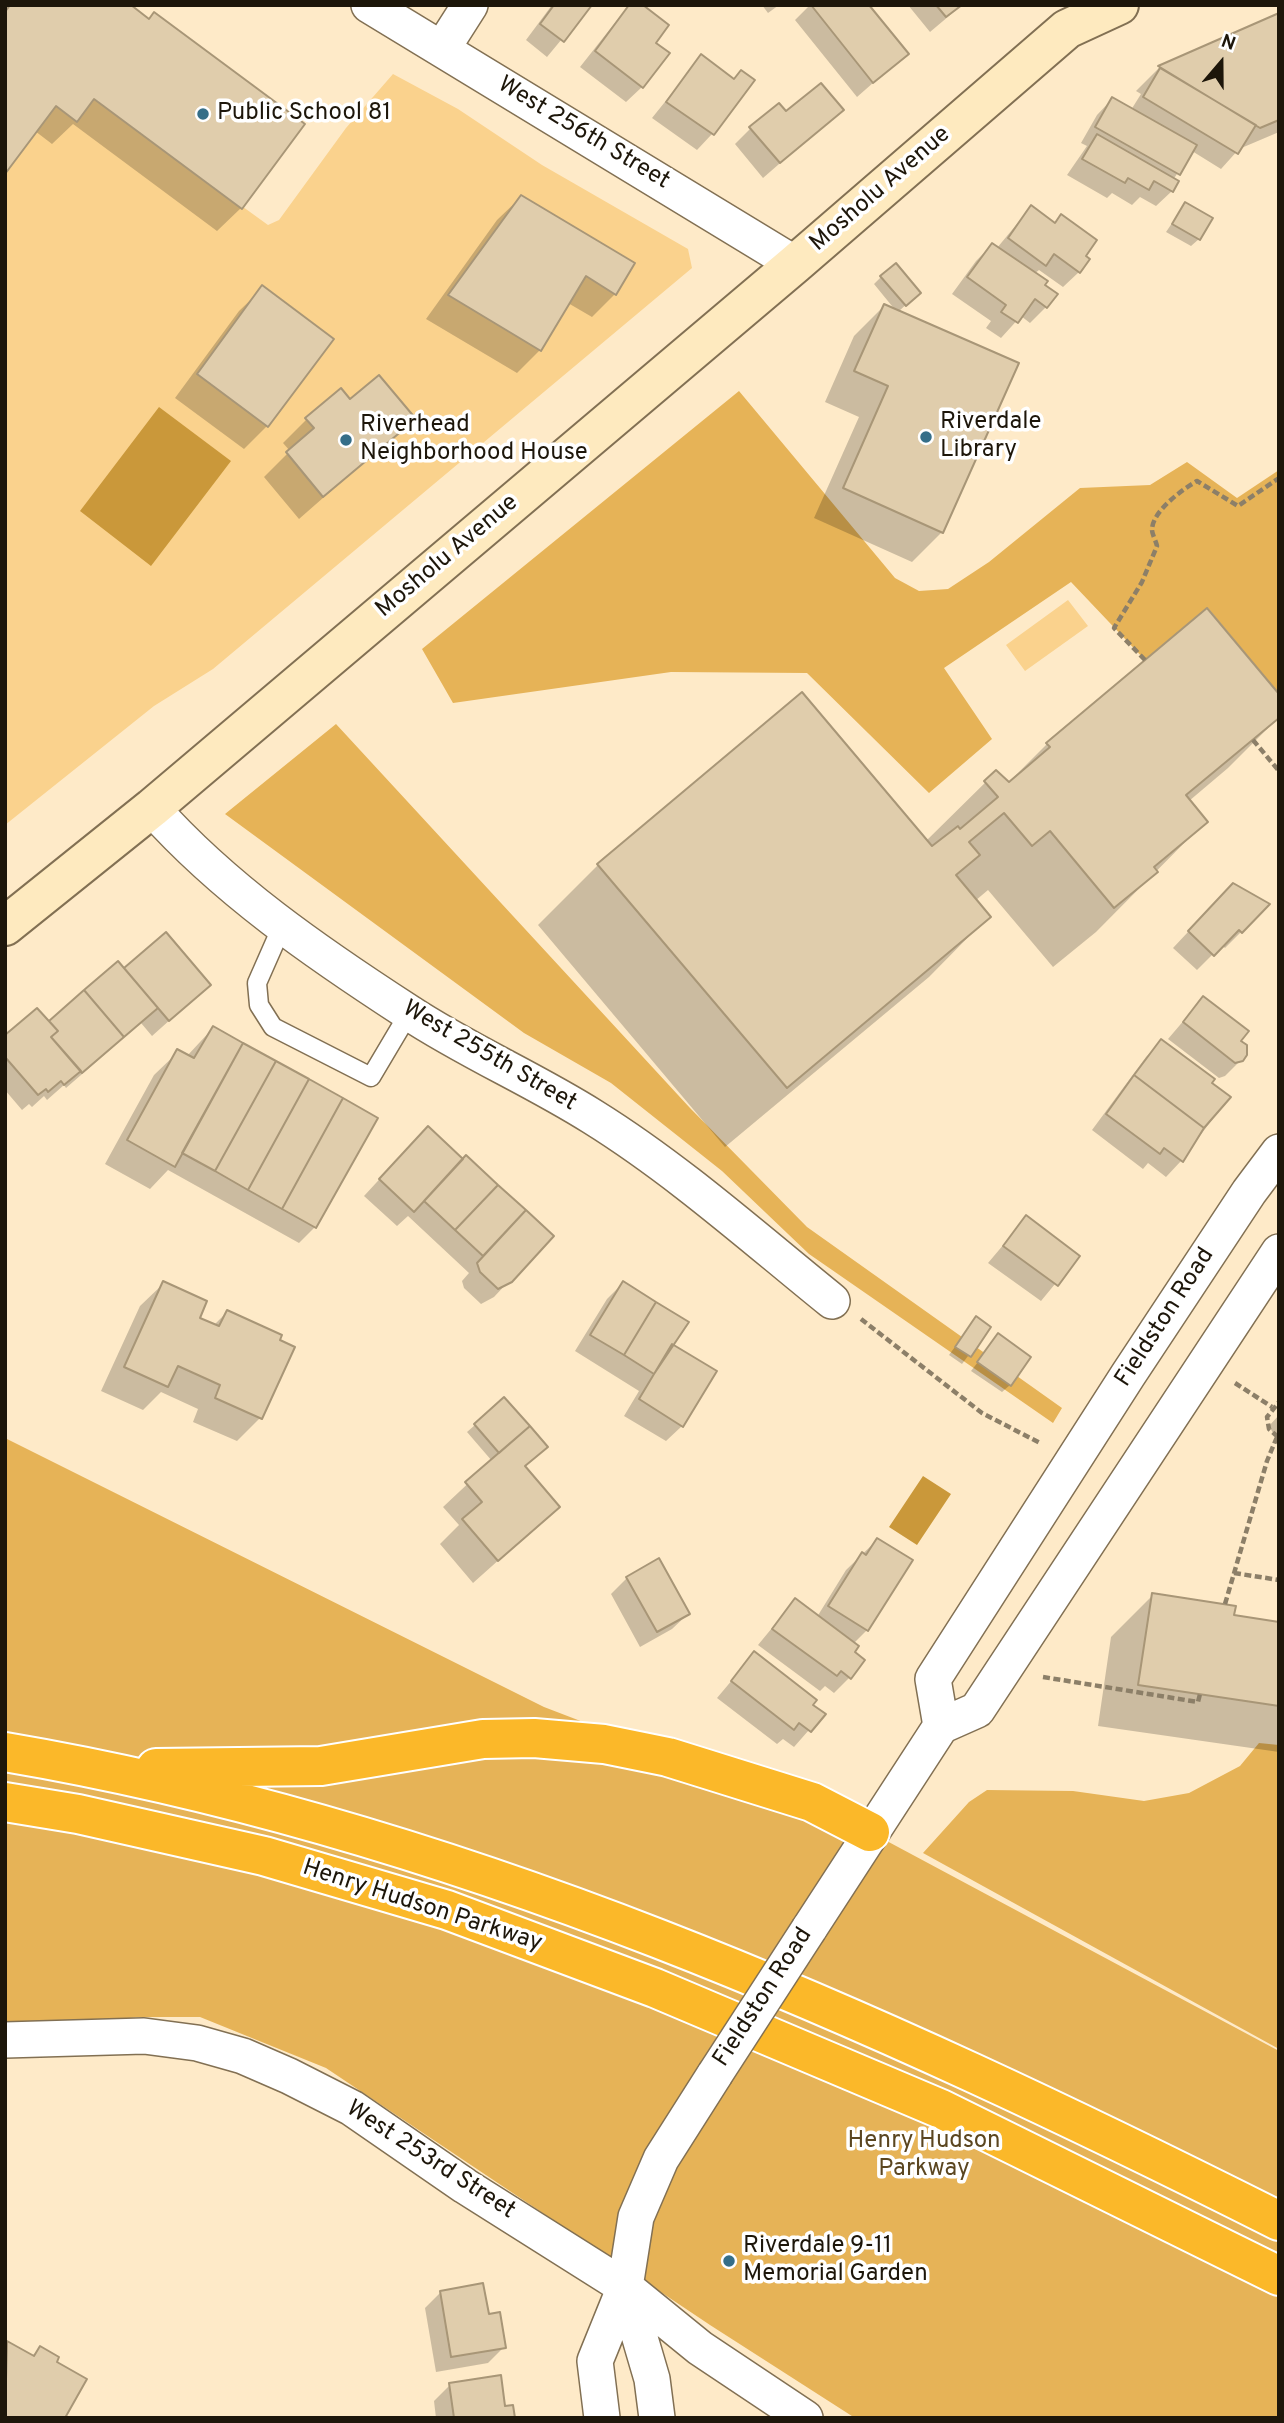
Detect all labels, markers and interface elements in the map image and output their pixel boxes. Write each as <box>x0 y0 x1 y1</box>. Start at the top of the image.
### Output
north arrow <box>1186 28 1256 98</box>
text: N <box>1218 30 1239 57</box>
street label: West 256th Street <box>492 71 674 197</box>
place label: Public School 81 <box>217 100 391 128</box>
marker: Public School 81 <box>195 106 211 122</box>
street label: Mosholu Avenue <box>805 121 957 259</box>
place label: Riverdale Library <box>940 409 1041 465</box>
place label: Riverhead Neighborhood House <box>360 412 588 468</box>
marker: Riverdale Library <box>918 429 934 445</box>
marker: Riverhead Neighborhood House <box>338 432 354 448</box>
street label: Mosholu Avenue <box>371 489 525 625</box>
street label: West 255th Street <box>397 995 581 1119</box>
street label: Fieldston Road <box>1110 1243 1222 1393</box>
street label: Henry Hudson Parkway <box>299 1855 545 1959</box>
street label: Fieldston Road <box>708 1923 820 2073</box>
street label: West 253rd Street <box>340 2096 520 2226</box>
park label: Henry Hudson Parkway <box>847 2128 1001 2184</box>
place label: Riverdale 9-11 Memorial Garden <box>743 2233 928 2289</box>
marker: Riverdale 9-11 Memorial Garden <box>721 2253 737 2269</box>

